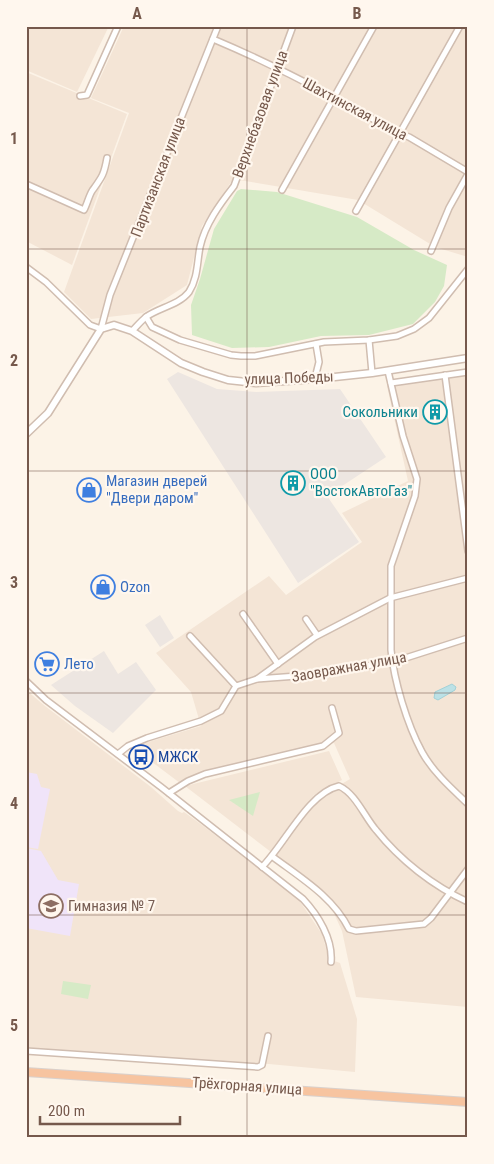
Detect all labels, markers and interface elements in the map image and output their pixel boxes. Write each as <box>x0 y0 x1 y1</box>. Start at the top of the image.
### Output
text: A <box>132 4 142 23</box>
text: B <box>353 4 362 23</box>
street label: Верхнебазовая улица <box>229 48 291 180</box>
street label: Шахтинская улица <box>300 74 410 144</box>
street label: Партизанская улица <box>127 114 189 240</box>
text: 1 <box>10 129 18 148</box>
text: 2 <box>10 351 18 370</box>
street label: улица Победы <box>244 367 334 389</box>
building icon: Сокольники <box>422 399 448 425</box>
place label: Сокольники <box>343 403 418 421</box>
place label: ООО "ВостокАвтоГаз" <box>310 465 413 500</box>
building icon: ООО "ВостокАвтоГаз" <box>280 470 306 496</box>
place label: Магазин дверей "Двери даром" <box>106 472 207 507</box>
shop icon: Магазин дверей "Двери даром" <box>76 477 102 503</box>
text: 3 <box>10 573 18 592</box>
shop icon: Ozon <box>90 574 116 600</box>
place label: Ozon <box>120 578 150 596</box>
street label: Заовражная улица <box>290 648 408 686</box>
supermarket icon: Лето <box>34 651 60 677</box>
place label: Лето <box>64 655 94 673</box>
bus stop icon: МЖСК <box>128 744 154 770</box>
place label: МЖСК <box>158 748 199 766</box>
text: 4 <box>10 794 18 813</box>
school or university icon: Гимназия № 7 <box>38 893 64 919</box>
place label: Гимназия № 7 <box>68 897 155 915</box>
text: 5 <box>10 1016 18 1035</box>
street label: Трёхгорная улица <box>191 1073 303 1099</box>
scale bar <box>40 1094 180 1126</box>
text: 200 m <box>48 1102 85 1120</box>

